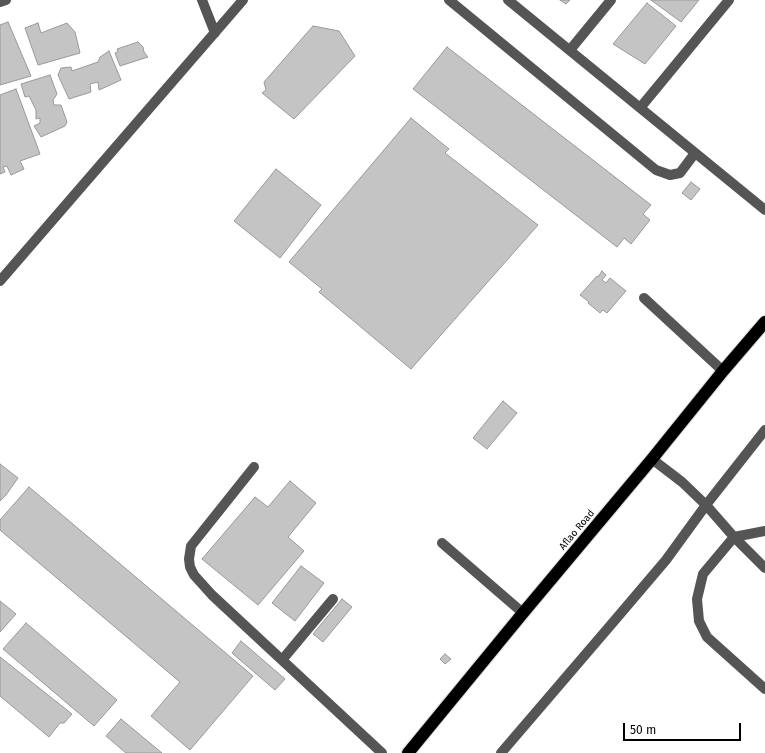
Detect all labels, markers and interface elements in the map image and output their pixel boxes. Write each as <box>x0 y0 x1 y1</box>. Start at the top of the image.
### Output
street label: Aflao Road <box>557 508 597 552</box>
scale bar <box>625 715 743 741</box>
text: 50 m <box>630 723 656 737</box>

